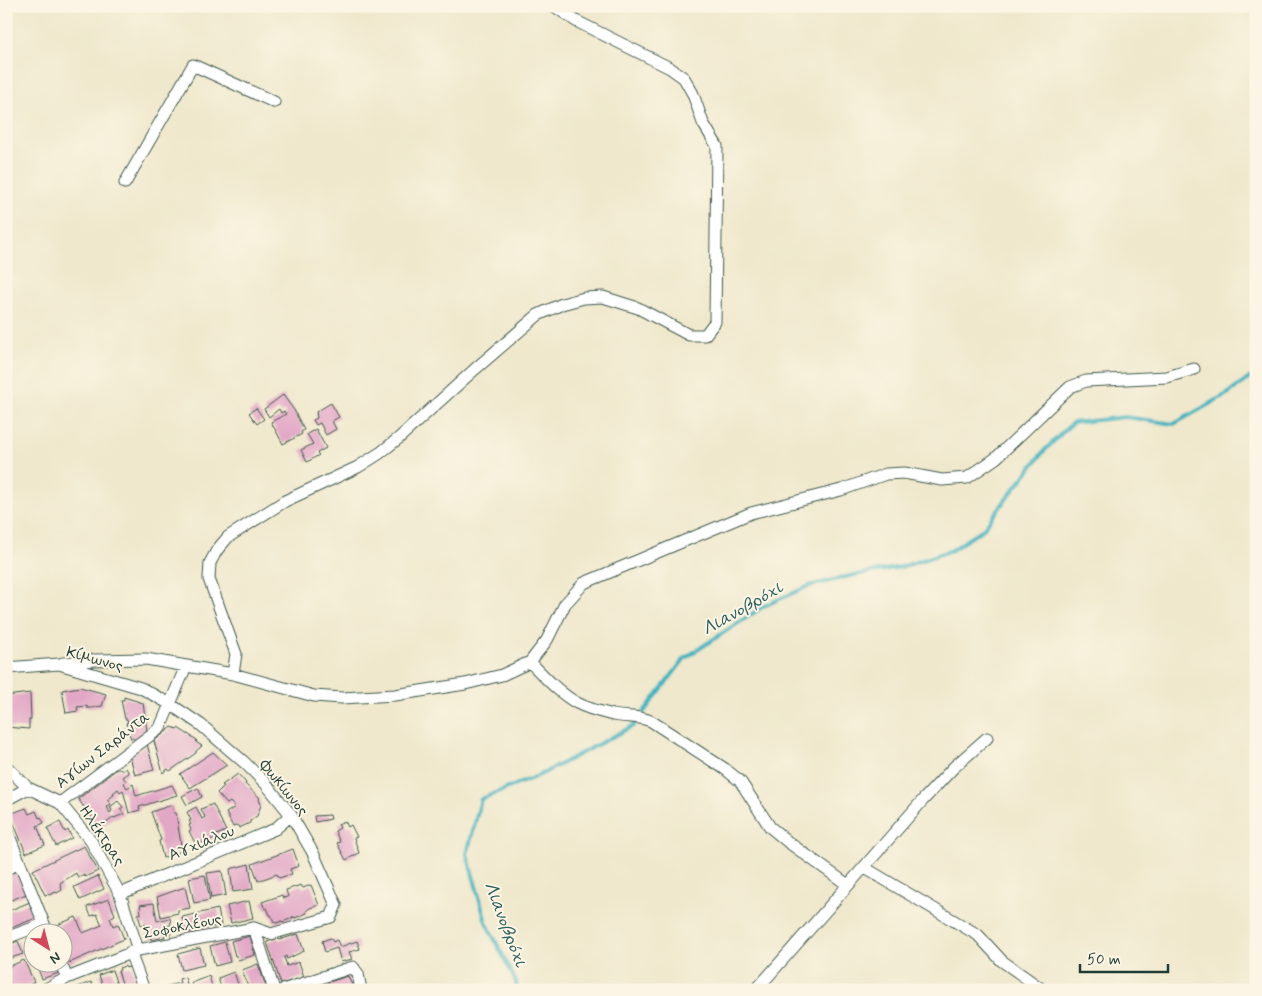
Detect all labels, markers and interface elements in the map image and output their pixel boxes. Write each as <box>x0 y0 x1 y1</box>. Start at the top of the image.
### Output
water label: Λιανοβρόχι <box>698 575 789 642</box>
street label: Κίμωνος <box>64 642 125 677</box>
street label: Αγίων Σαράντα <box>52 707 154 794</box>
street label: Φωκίωνος <box>254 755 313 821</box>
street label: Ηλέκτρας <box>74 801 130 870</box>
street label: Αγχιάλου <box>165 821 238 866</box>
water label: Λιανοβρόχι <box>478 878 533 972</box>
street label: Σοφοκλέους <box>141 908 223 944</box>
north arrow <box>22 924 72 974</box>
scale bar <box>1080 941 1167 973</box>
text: N <box>46 948 64 968</box>
text: 50 m <box>1087 950 1121 970</box>

